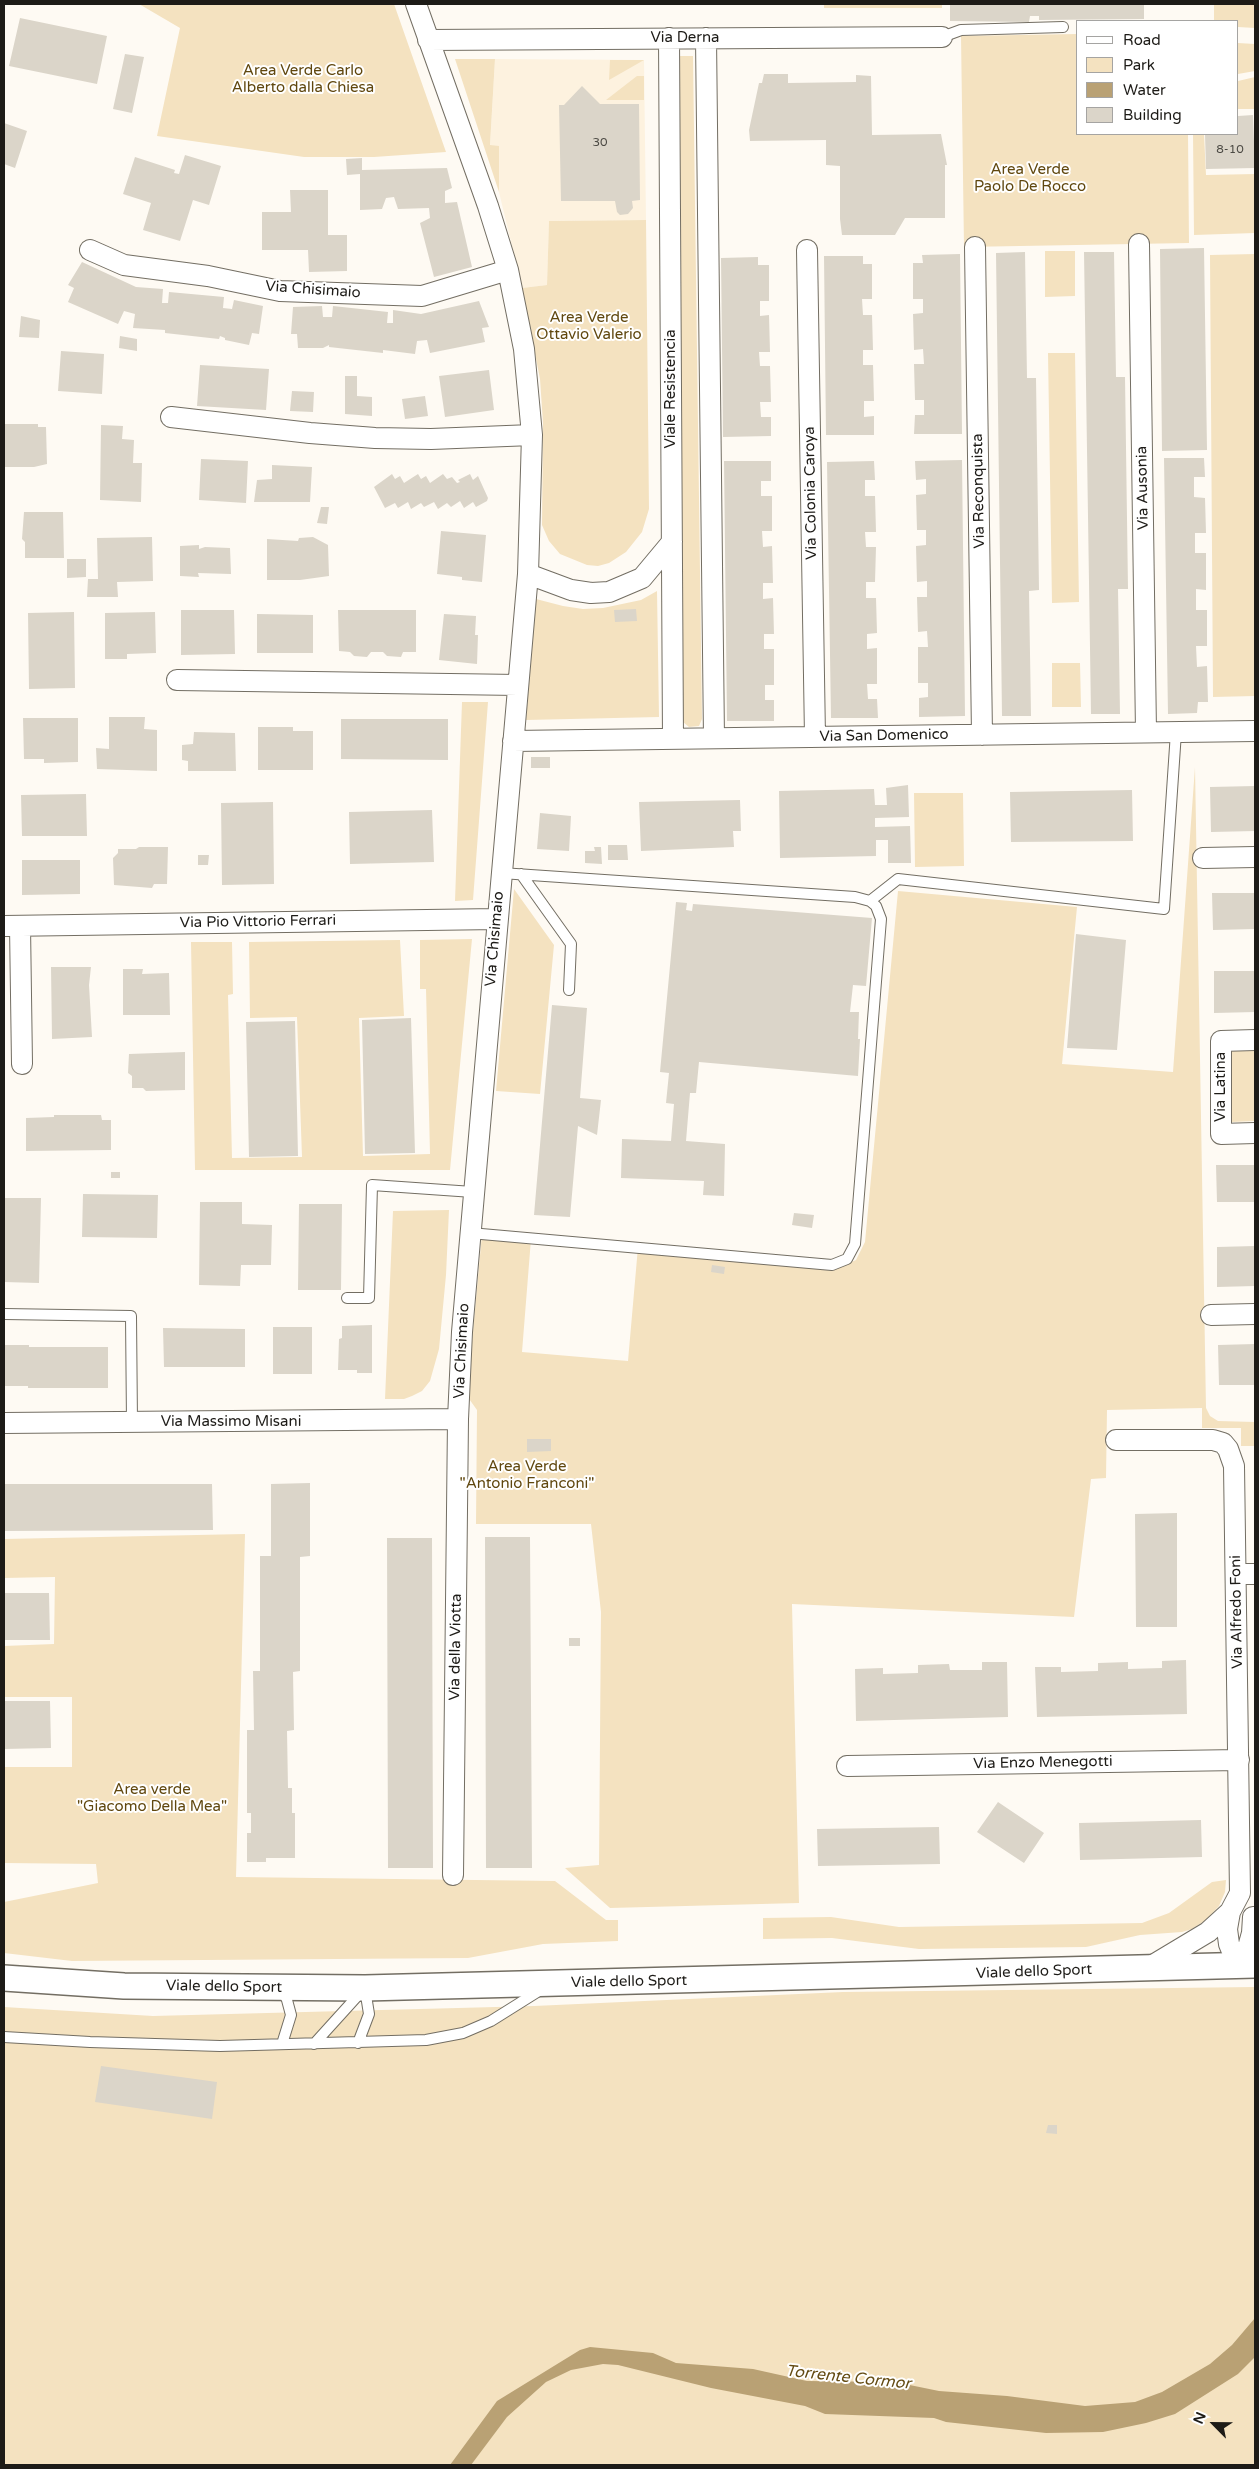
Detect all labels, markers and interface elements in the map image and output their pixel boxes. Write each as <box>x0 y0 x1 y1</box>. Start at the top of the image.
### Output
legend <box>1076 20 1239 135</box>
street label: Via Derna <box>650 29 720 47</box>
text: Road <box>1123 31 1161 49</box>
text: Park <box>1123 56 1155 74</box>
park label: Area Verde Carlo Alberto dalla Chiesa <box>232 62 374 97</box>
text: Water <box>1123 81 1166 99</box>
text: Building <box>1123 106 1182 124</box>
house number: 30 <box>592 136 608 150</box>
house number: 8-10 <box>1216 143 1244 157</box>
park label: Area Verde Paolo De Rocco <box>974 161 1086 196</box>
street label: Via Chisimaio <box>265 278 361 302</box>
park label: Area Verde Ottavio Valerio <box>536 309 642 344</box>
street label: Viale Resistencia <box>662 329 680 449</box>
street label: Via Colonia Caroya <box>801 426 821 560</box>
street label: Via Reconquista <box>969 433 989 549</box>
street label: Via Ausonia <box>1133 446 1153 530</box>
street label: Via San Domenico <box>819 726 949 746</box>
street label: Via Chisimaio <box>482 891 508 987</box>
street label: Via Pio Vittorio Ferrari <box>180 912 336 932</box>
street label: Via Latina <box>1212 1052 1230 1122</box>
street label: Via Chisimaio <box>451 1303 473 1399</box>
street label: Via Massimo Misani <box>161 1413 301 1431</box>
park label: Area Verde "Antonio Franconi" <box>460 1458 594 1493</box>
street label: Via Alfredo Foni <box>1227 1555 1247 1669</box>
street label: Via della Viotta <box>446 1593 466 1701</box>
street label: Via Enzo Menegotti <box>973 1753 1113 1773</box>
park label: Area verde "Giacomo Della Mea" <box>77 1781 227 1816</box>
street label: Viale dello Sport <box>976 1961 1092 1983</box>
street label: Viale dello Sport <box>571 1972 687 1992</box>
street label: Viale dello Sport <box>166 1977 282 1997</box>
water label: Torrente Cormor <box>785 2362 911 2394</box>
north arrow <box>1189 2399 1239 2449</box>
text: N <box>1190 2409 1210 2426</box>

